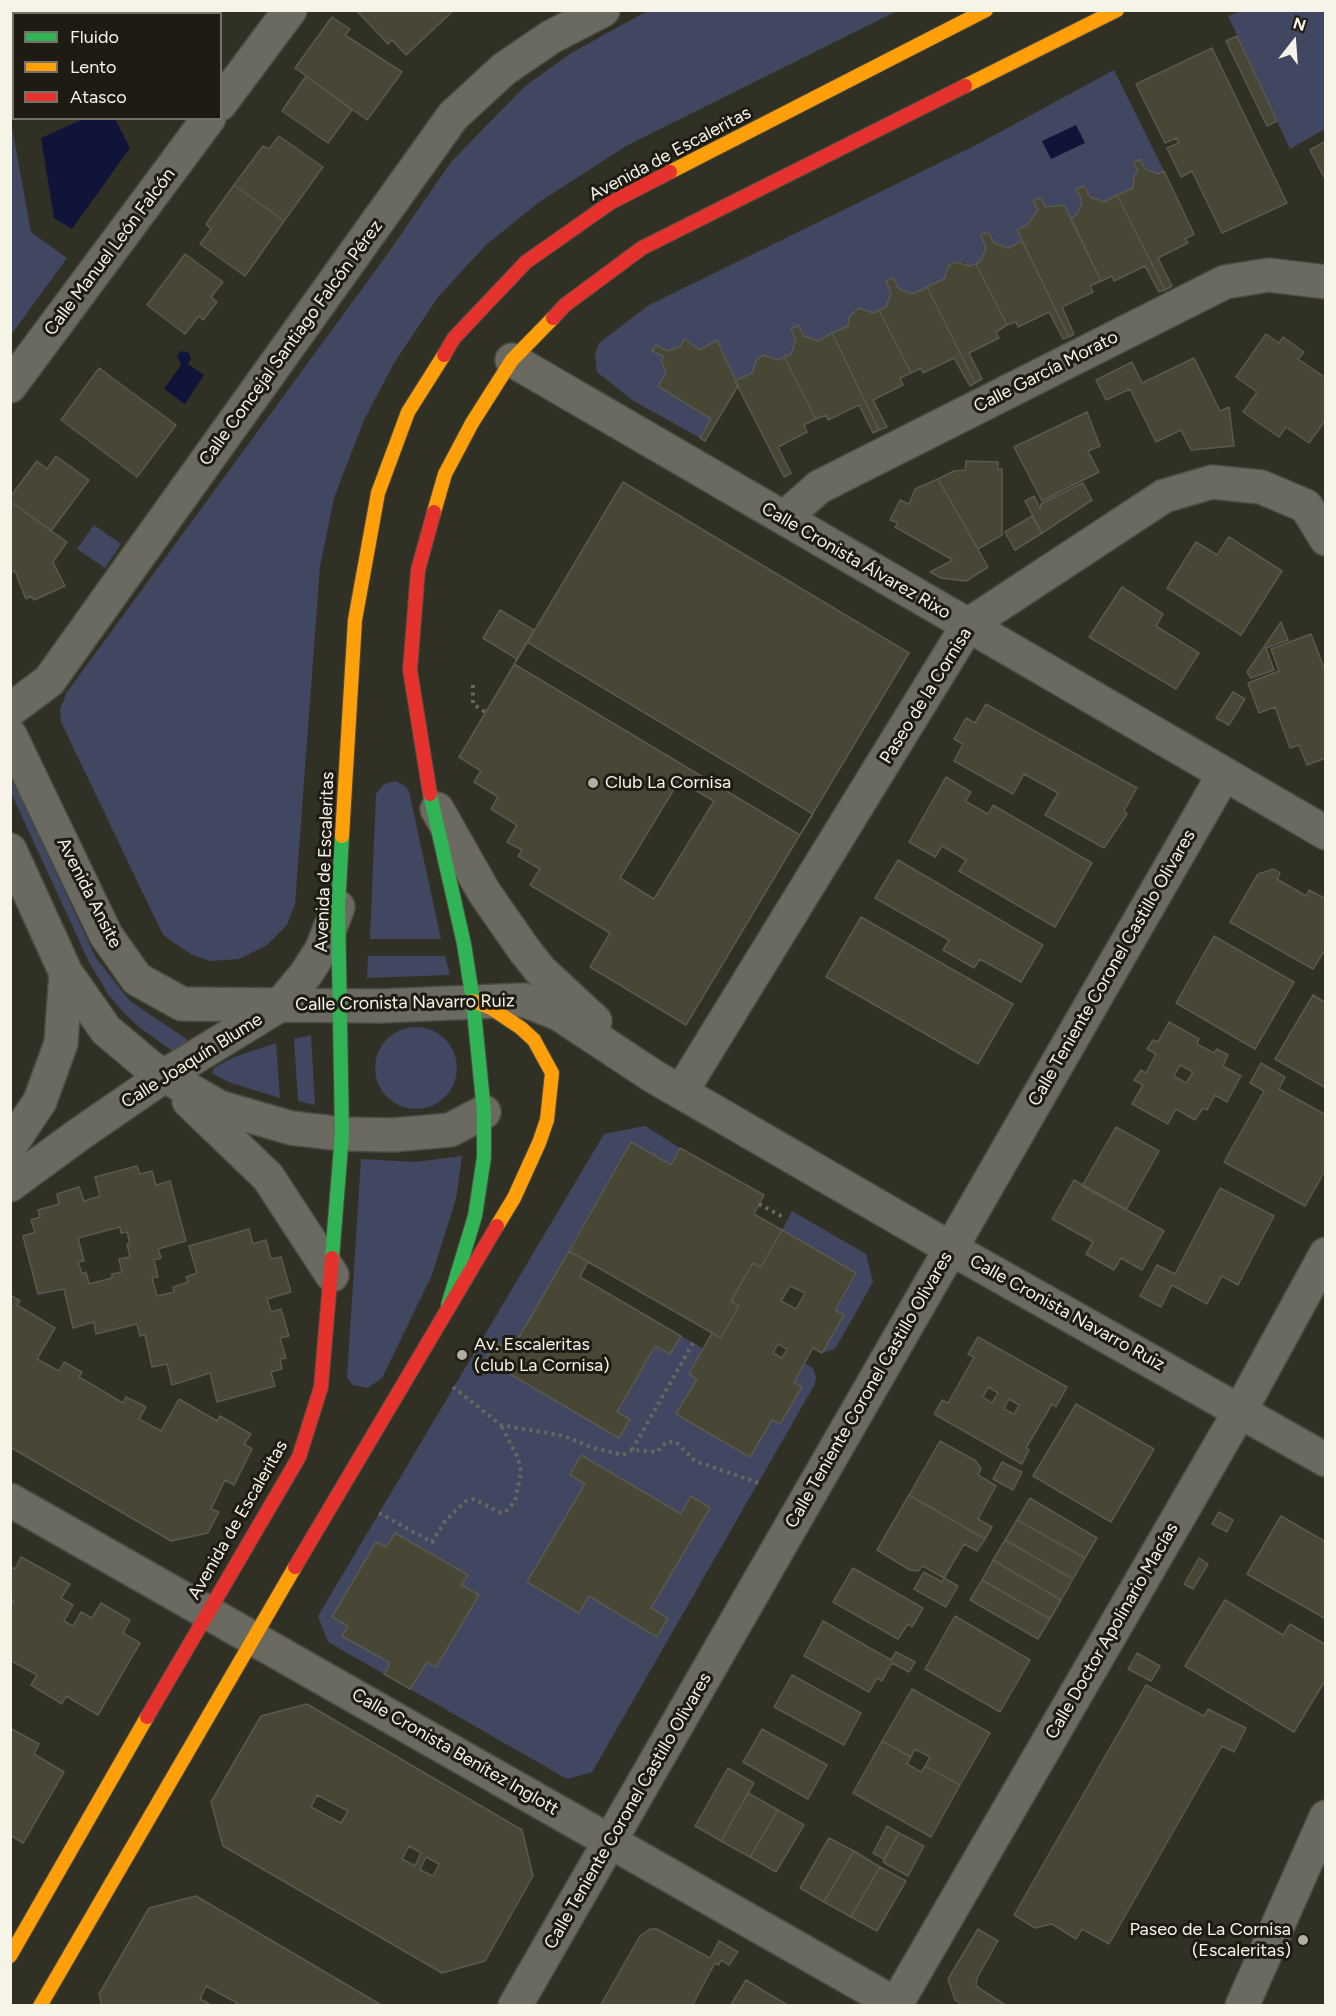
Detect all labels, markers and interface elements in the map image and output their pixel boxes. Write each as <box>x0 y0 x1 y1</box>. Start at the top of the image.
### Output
legend <box>12 12 222 120</box>
north arrow <box>1264 12 1324 72</box>
text: N <box>1291 13 1308 35</box>
text: Fluido <box>70 26 119 48</box>
text: Lento <box>70 56 116 78</box>
text: Atasco <box>70 86 127 108</box>
street label: Avenida de Escaleritas <box>585 102 755 206</box>
street label: Calle Manuel León Falcón <box>40 164 180 340</box>
street label: Calle Concejal Santiago Falcón Pérez <box>195 216 387 470</box>
street label: Calle García Morato <box>970 326 1122 418</box>
street label: Calle Cronista Álvarez Rixo <box>758 498 954 624</box>
street label: Paseo de la Cornisa <box>875 624 977 768</box>
street label: Avenida de Escaleritas <box>311 771 339 953</box>
place label: Club La Cornisa <box>605 772 731 794</box>
marker: Club La Cornisa <box>586 776 600 790</box>
street label: Calle Teniente Coronel Castillo Olivares <box>1024 826 1200 1110</box>
street label: Avenida Ansite <box>52 834 126 952</box>
street label: Calle Cronista Navarro Ruiz <box>295 990 515 1016</box>
street label: Calle Joaquín Blume <box>117 1009 267 1113</box>
street label: Calle Teniente Coronel Castillo Olivares <box>781 1248 957 1532</box>
street label: Calle Cronista Navarro Ruiz <box>966 1250 1168 1376</box>
place label: Av. Escaleritas (club La Cornisa) <box>474 1334 610 1376</box>
marker: Av. Escaleritas (club La Cornisa) <box>455 1348 469 1362</box>
street label: Avenida de Escaleritas <box>184 1436 292 1604</box>
street label: Calle Doctor Apolinario Macías <box>1041 1519 1183 1743</box>
street label: Calle Teniente Coronel Castillo Olivares <box>540 1669 716 1953</box>
street label: Calle Cronista Benítez Inglott <box>348 1684 562 1820</box>
place label: Paseo de La Cornisa (Escaleritas) <box>1129 1919 1291 1962</box>
marker: Paseo de La Cornisa (Escaleritas) <box>1296 1933 1310 1947</box>

